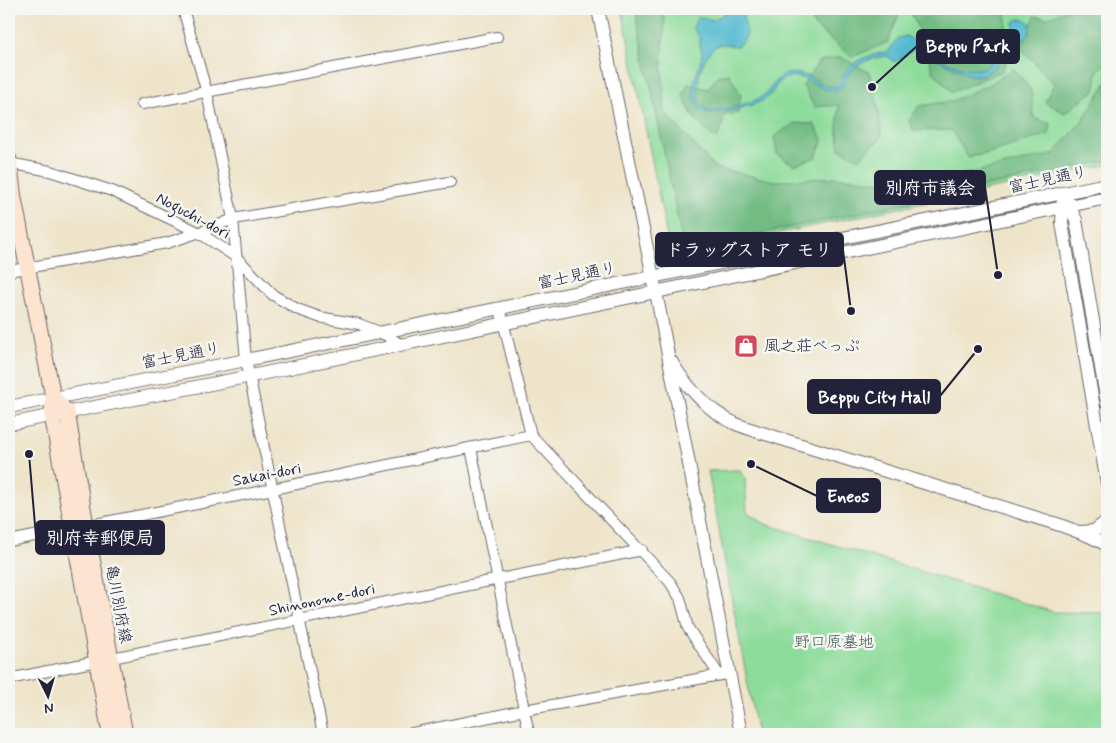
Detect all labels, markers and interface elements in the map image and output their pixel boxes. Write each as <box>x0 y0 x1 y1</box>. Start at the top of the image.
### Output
callout: Beppu Park <box>917 30 1019 63</box>
text: Beppu Park <box>926 35 1010 59</box>
street label: 富士見通り <box>1007 161 1089 199</box>
callout: 別府市議会 <box>875 171 985 204</box>
text: 別府市議会 <box>885 177 975 201</box>
street label: Noguchi-dori <box>152 188 234 245</box>
callout: ドラッグストア モリ <box>656 233 843 266</box>
text: ドラッグストア モリ <box>665 239 833 263</box>
street label: 富士見通り <box>536 257 618 295</box>
shop icon: 風之荘べっぷ <box>733 333 759 359</box>
place label: 風之荘べっぷ <box>764 336 860 357</box>
street label: 富士見通り <box>140 338 222 374</box>
callout: Beppu City Hall <box>808 380 940 413</box>
text: Beppu City Hall <box>818 386 931 410</box>
street label: Sakai-dori <box>231 458 303 492</box>
callout: Eneos <box>817 479 880 512</box>
text: Eneos <box>827 485 869 509</box>
callout: 別府幸郵便局 <box>36 521 164 554</box>
text: 別府幸郵便局 <box>46 527 154 551</box>
street label: 亀川別府線 <box>100 563 136 645</box>
street label: Shinonome-dori <box>267 578 377 622</box>
park label: 野口原墓地 <box>794 632 874 653</box>
north arrow <box>22 670 72 720</box>
text: N <box>44 699 54 717</box>

